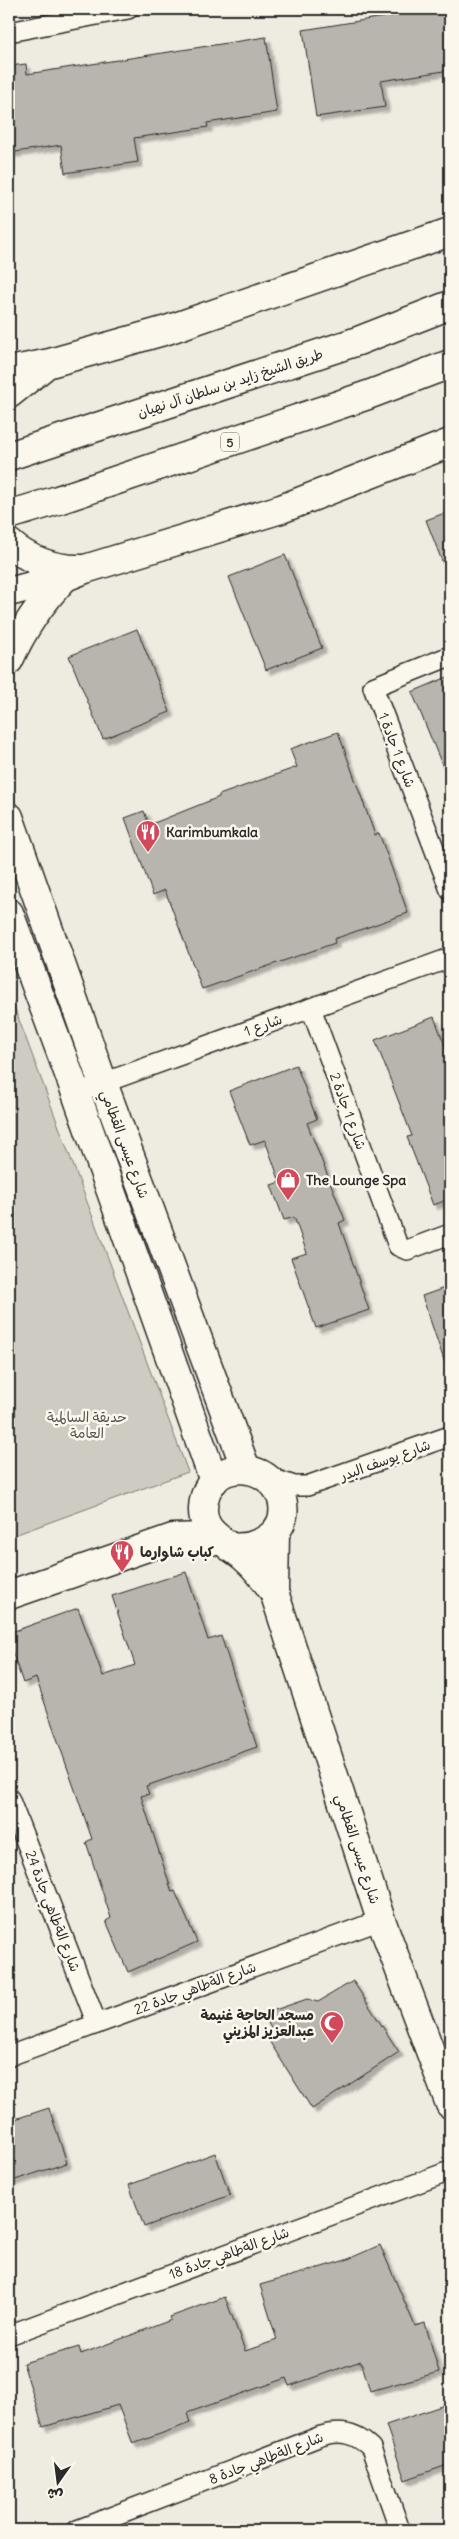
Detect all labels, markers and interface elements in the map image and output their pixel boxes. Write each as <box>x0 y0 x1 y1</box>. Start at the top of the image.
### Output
street label: طريق الشيخ زايد بن سلطان آل نهيان <box>135 344 325 423</box>
road number: 5 <box>221 432 239 452</box>
street label: شارع 1 جادة 1 <box>374 710 419 790</box>
restaurant icon: Karimbumkala <box>135 819 161 853</box>
place label: Karimbumkala <box>166 823 258 841</box>
street label: شارع 1 <box>242 1010 285 1041</box>
street label: شارع 1 جادة 2 <box>325 1070 370 1152</box>
street label: شارع عيسى القطامي <box>93 1087 153 1202</box>
shop icon: The Lounge Spa <box>275 1167 301 1201</box>
place label: The Lounge Spa <box>306 1171 406 1189</box>
park label: حديقة السالمية العامة <box>47 1408 127 1442</box>
street label: شارع يوسف البدر <box>336 1435 433 1486</box>
restaurant icon: كباب شاوارما <box>109 1539 135 1573</box>
place label: كباب شاوارما <box>140 1543 215 1562</box>
street label: شارع عيسى القطامي <box>328 1792 384 1907</box>
street label: شارع الةطاهي جادة 24 <box>18 1848 84 1976</box>
street label: شارع الةطاهي جادة 22 <box>132 1958 260 2022</box>
place label: مسجد الحاجة غنيمة عبدالعزيز المزيني <box>200 2006 315 2044</box>
mosque icon: مسجد الحاجة غنيمة عبدالعزيز المزيني <box>319 2010 345 2044</box>
street label: شارع الةطاهي جادة 18 <box>166 2223 293 2287</box>
street label: شارع الةطاهي جادة 8 <box>206 2428 327 2492</box>
north arrow <box>32 2456 82 2506</box>
text: ش <box>45 2484 65 2505</box>

